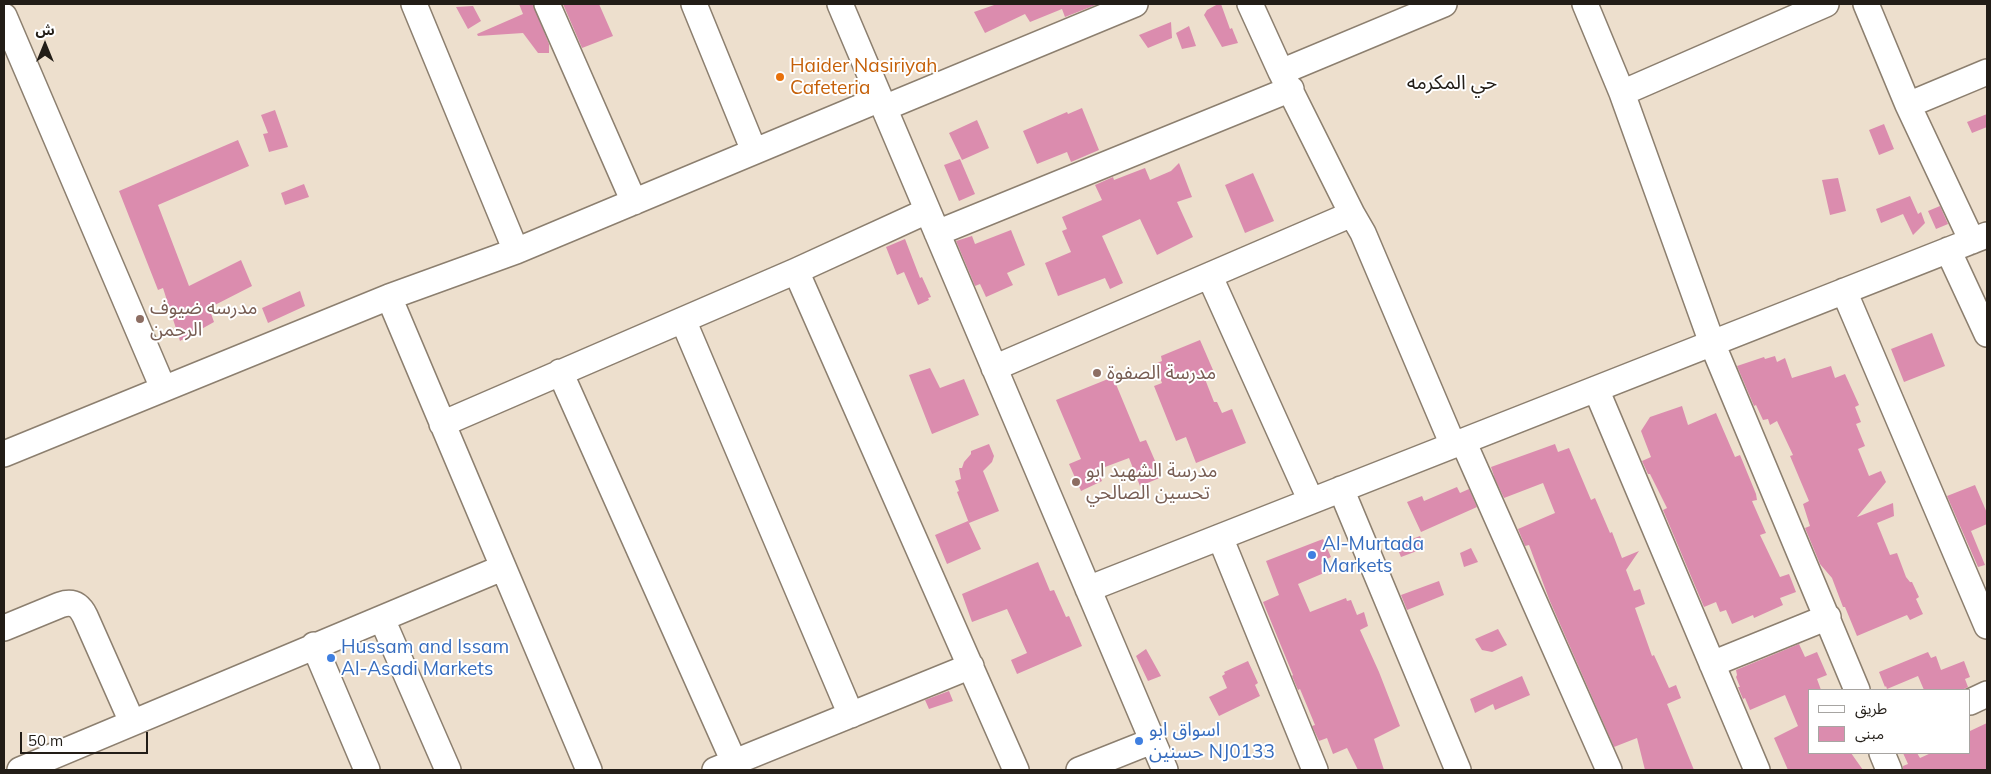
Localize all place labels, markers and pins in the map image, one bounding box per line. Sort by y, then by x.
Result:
place label: Haider Nasiriyah Cafeteria [790,55,937,99]
marker: Haider Nasiriyah Cafeteria [774,71,786,83]
place label: مدرسه ضيوف الرحمن [150,297,257,341]
marker: مدرسه ضيوف الرحمن [134,313,146,325]
place label: مدرسة الصفوة [1107,362,1216,384]
marker: مدرسة الصفوة [1091,367,1103,379]
place label: مدرسة الشهيد ابو تحسين الصالحي [1086,460,1218,504]
marker: مدرسة الشهيد ابو تحسين الصالحي [1070,476,1082,488]
place label: Al-Murtada Markets [1322,533,1424,577]
marker: Al-Murtada Markets [1306,549,1318,561]
place label: Hussam and Issam Al-Asadi Markets [341,636,509,680]
marker: Hussam and Issam Al-Asadi Markets [325,652,337,664]
place label: اسواق ابو حسنين NJ0133 [1149,719,1275,763]
marker: اسواق ابو حسنين NJ0133 [1133,735,1145,747]

